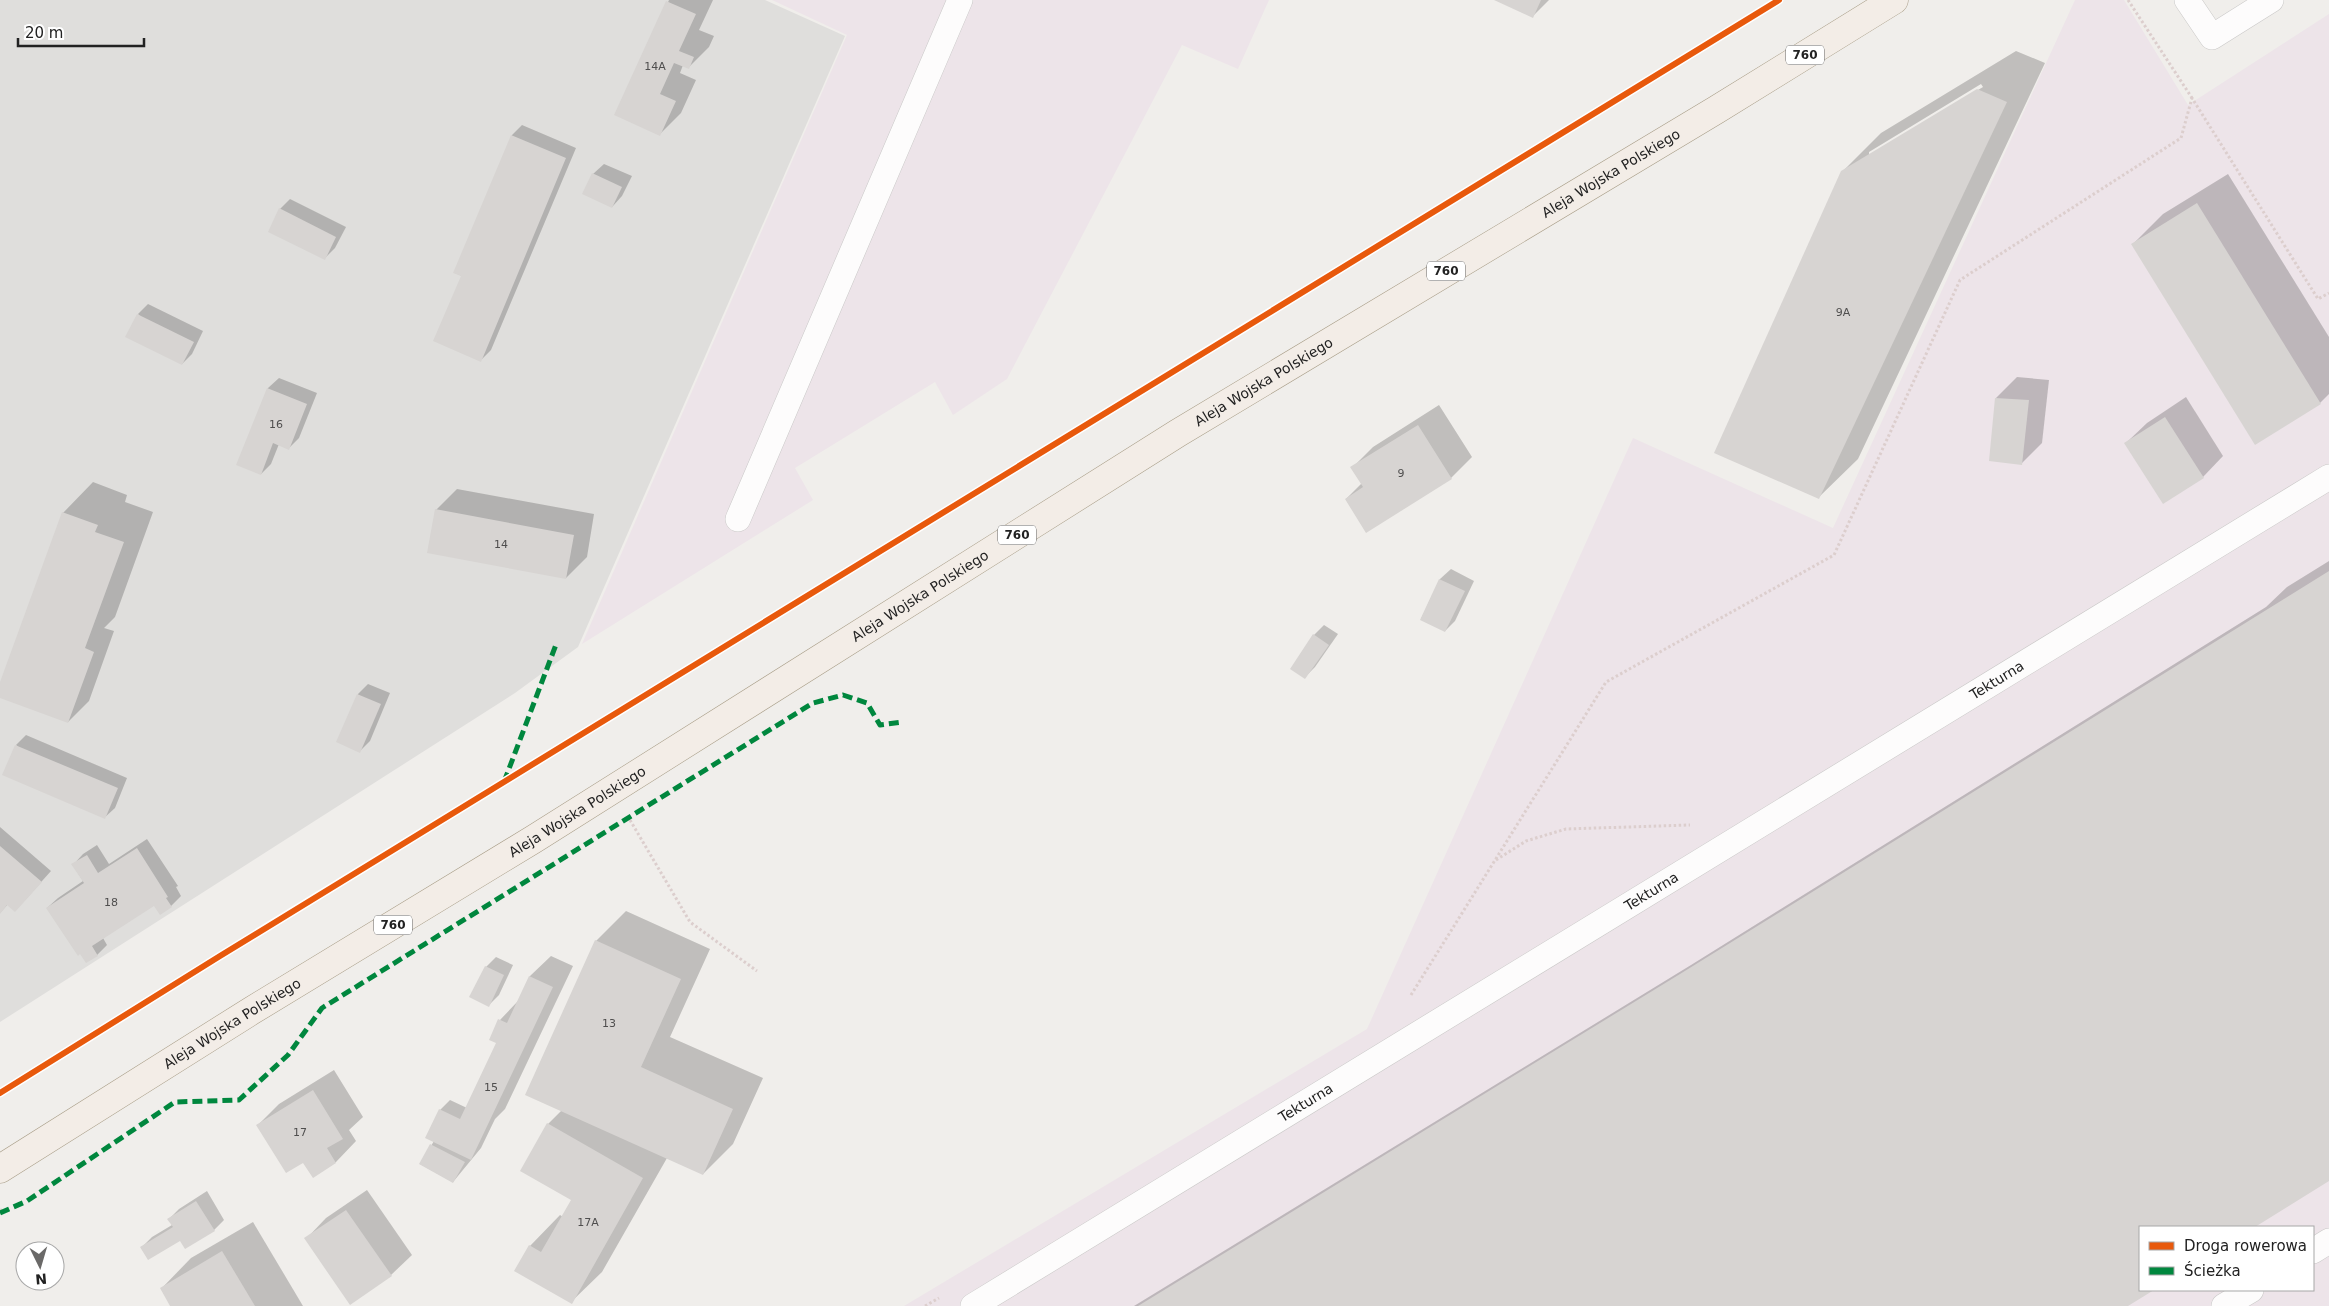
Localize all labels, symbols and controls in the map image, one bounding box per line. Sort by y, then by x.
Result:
scale bar [18,15,144,47]
text: 20 m [25,24,63,42]
road number: 760 [1786,46,1824,64]
house number: 14A [644,60,666,73]
street label: Aleja Wojska Polskiego [1539,125,1683,221]
road number: 760 [1427,262,1465,280]
house number: 9A [1836,306,1851,319]
street label: Aleja Wojska Polskiego [1192,334,1336,429]
house number: 16 [269,418,283,431]
house number: 9 [1398,467,1405,480]
road number: 760 [998,526,1036,544]
house number: 14 [494,538,508,551]
street label: Aleja Wojska Polskiego [849,547,991,645]
street label: Tekturna [1966,658,2027,703]
street label: Aleja Wojska Polskiego [506,763,649,860]
street label: Tekturna [1621,869,1681,914]
house number: 18 [104,896,118,909]
road number: 760 [374,916,412,934]
street label: Aleja Wojska Polskiego [161,975,304,1072]
house number: 13 [602,1017,616,1030]
street label: Tekturna [1275,1080,1336,1126]
house number: 15 [484,1081,498,1094]
house number: 17 [293,1126,307,1139]
house number: 17A [577,1216,599,1229]
legend [2139,1226,2314,1291]
text: Droga rowerowa [2184,1237,2307,1255]
north arrow [15,1241,65,1291]
text: Ścieżka [2184,1261,2241,1280]
text: N [35,1270,48,1287]

